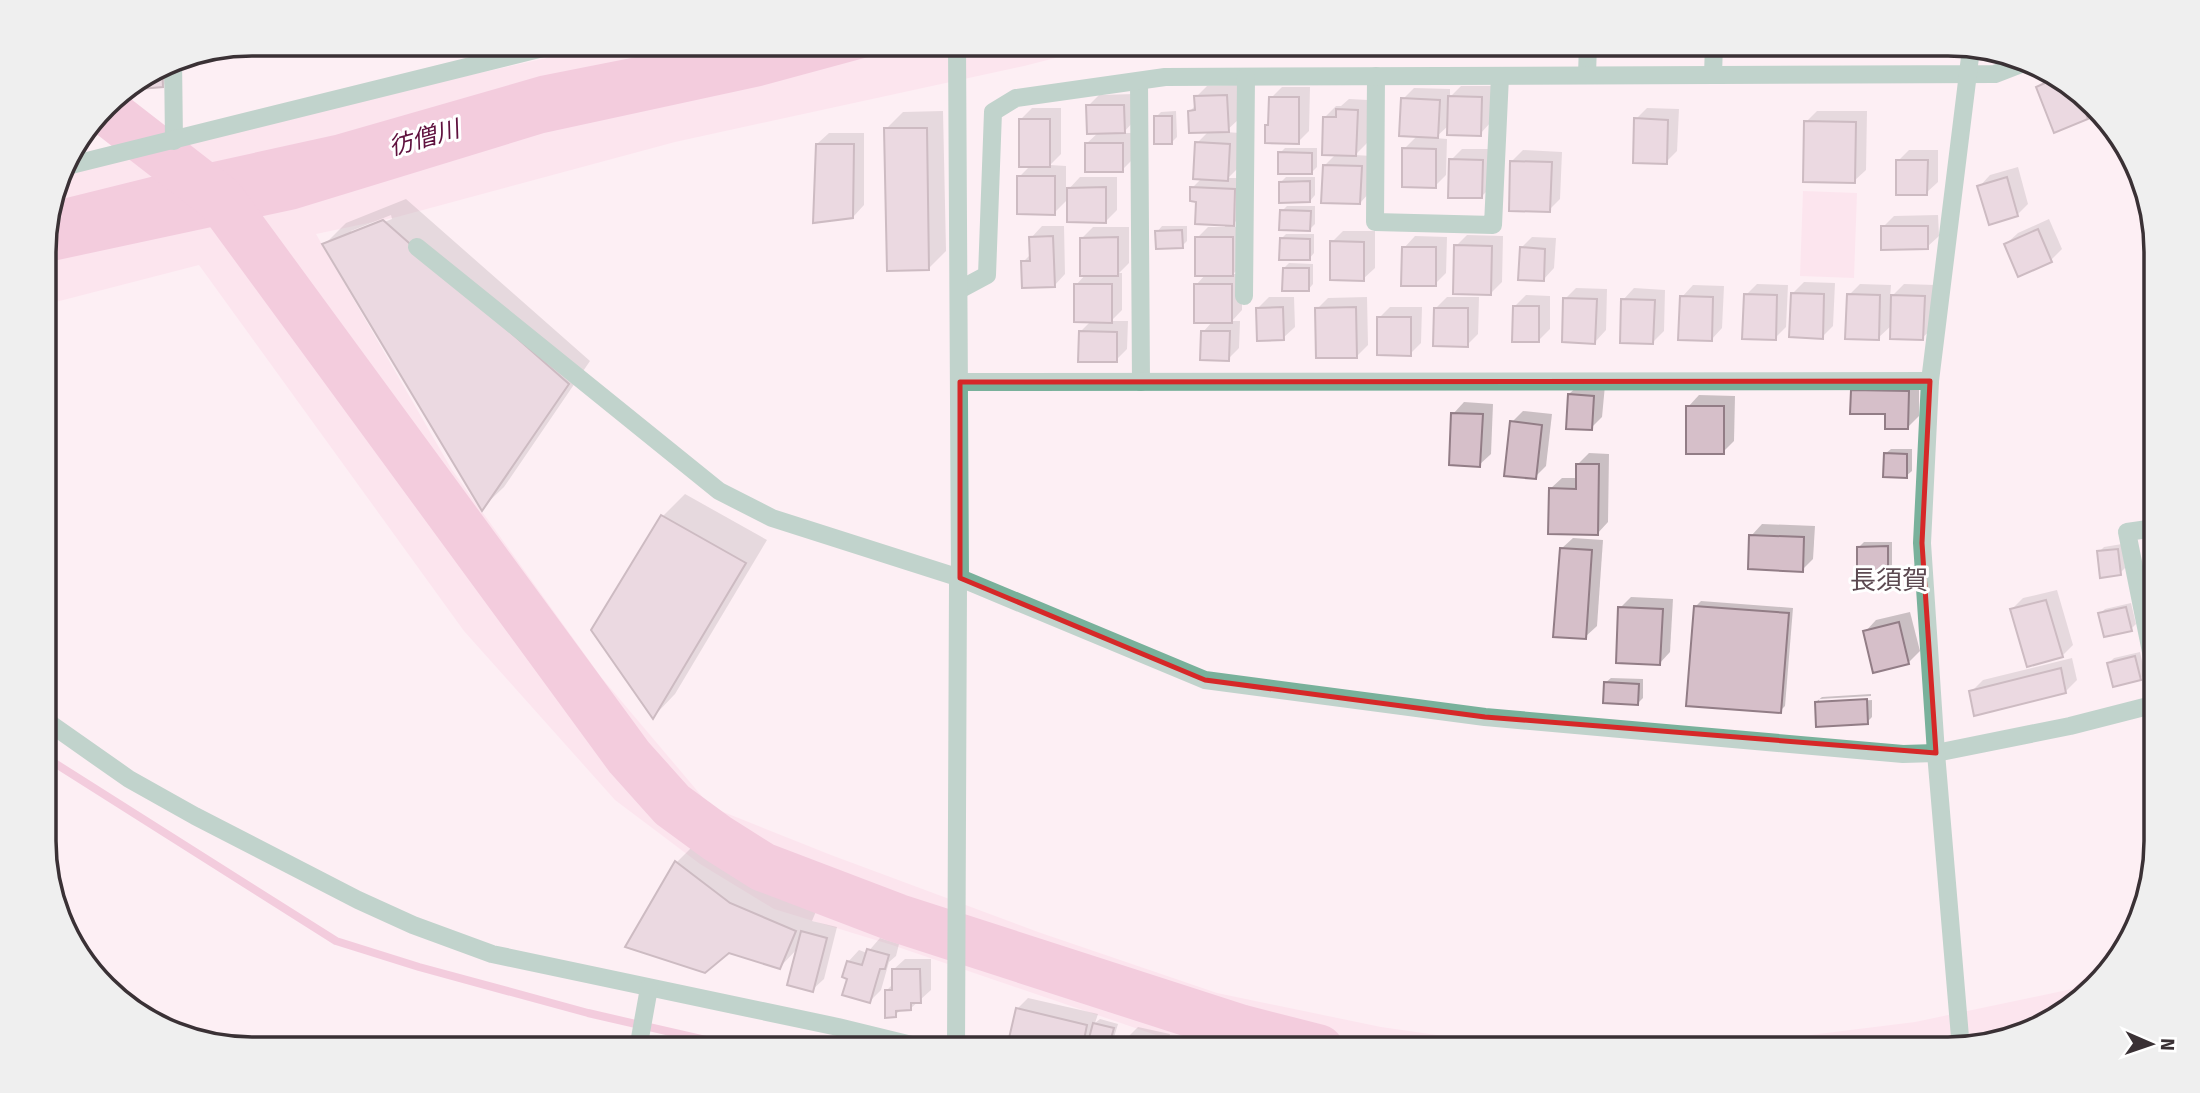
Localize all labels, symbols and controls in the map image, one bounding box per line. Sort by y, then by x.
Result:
water label: 彷僧川 [386,114,465,161]
district label: 長須賀 [1850,565,1928,596]
north arrow [2116,1009,2186,1079]
text: N [2156,1038,2179,1051]

